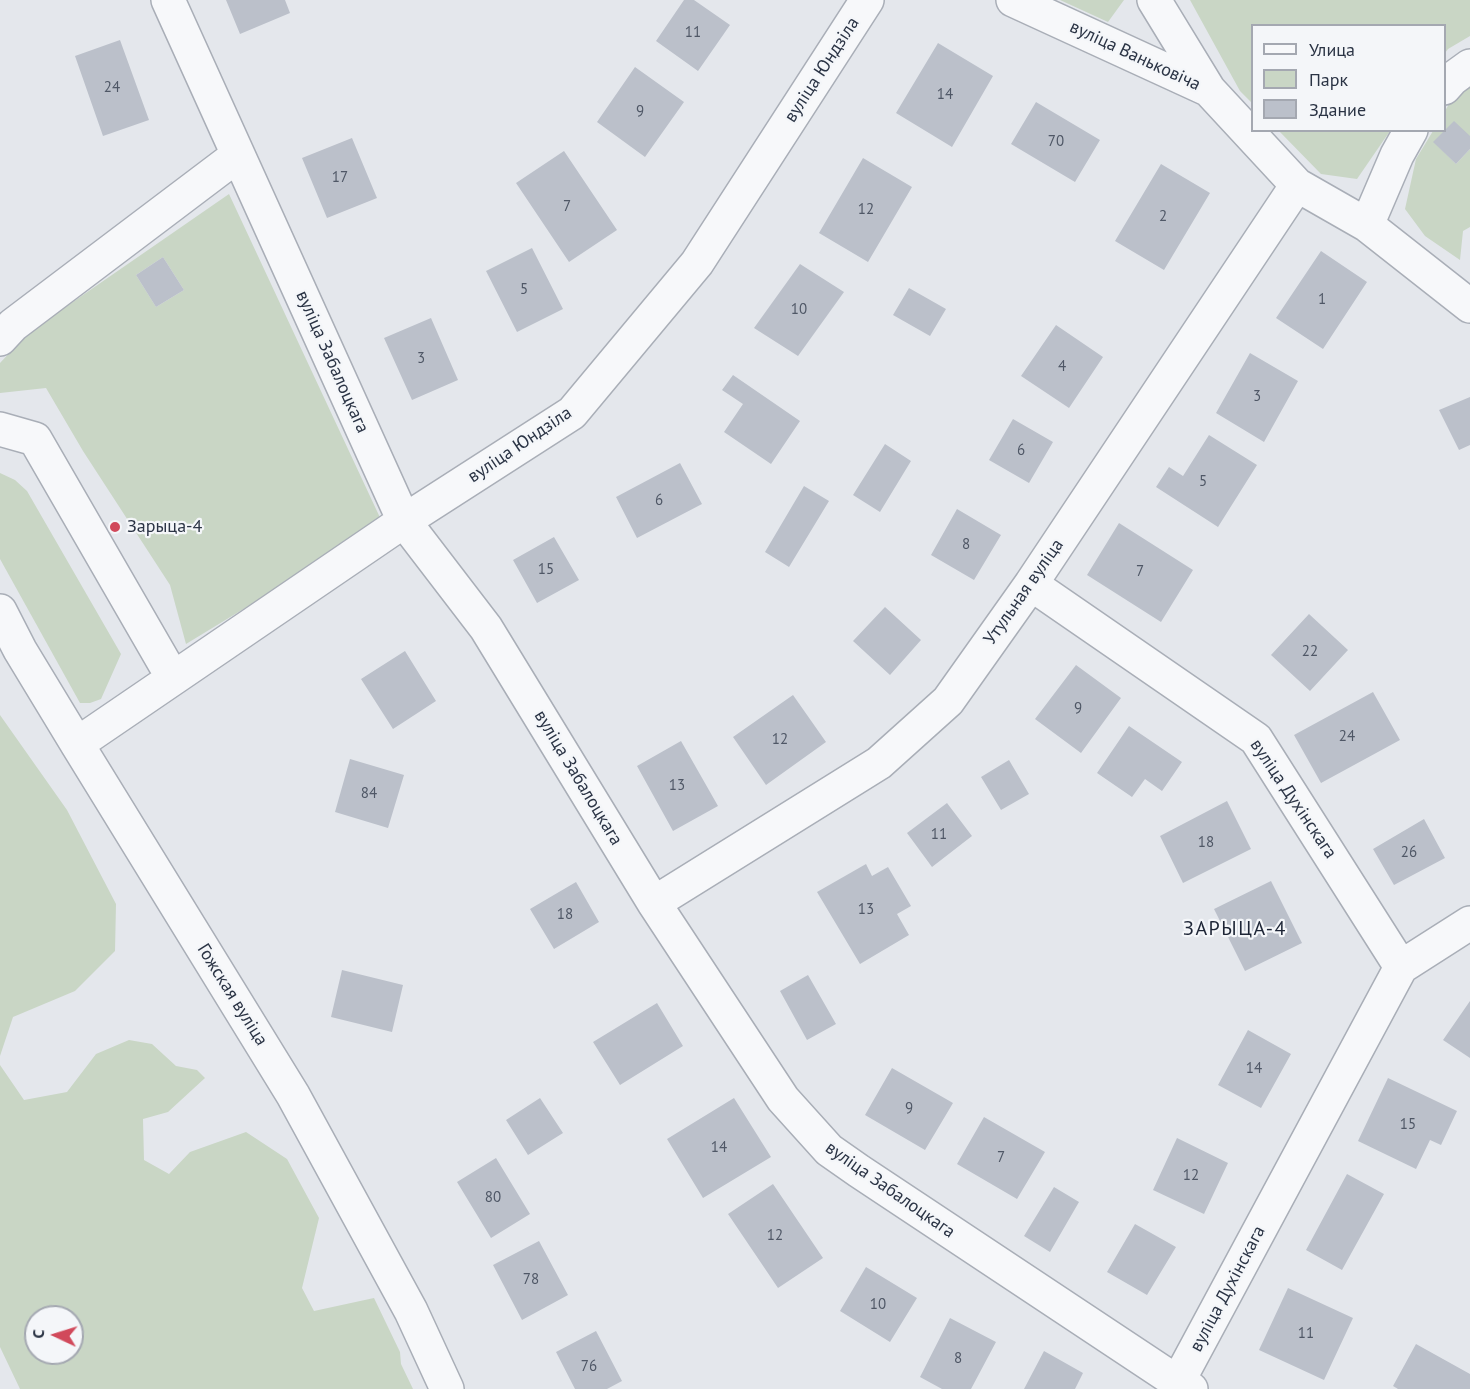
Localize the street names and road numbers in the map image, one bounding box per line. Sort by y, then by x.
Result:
street label: вуліца Юндзіла [780,13,864,127]
street label: вуліца Ваньковіча [1066,16,1204,96]
street label: вуліца Забалоцкага [291,287,373,437]
street label: вуліца Юндзіла [464,402,576,488]
street label: Утульная вуліца [980,535,1068,649]
street label: вуліца Забалоцкага [529,707,627,849]
street label: вуліца Духінскага [1245,735,1341,863]
street label: Гожская вуліца [192,940,272,1050]
street label: вуліца Забалоцкага [821,1137,959,1243]
street label: вуліца Духінскага [1186,1222,1270,1356]

